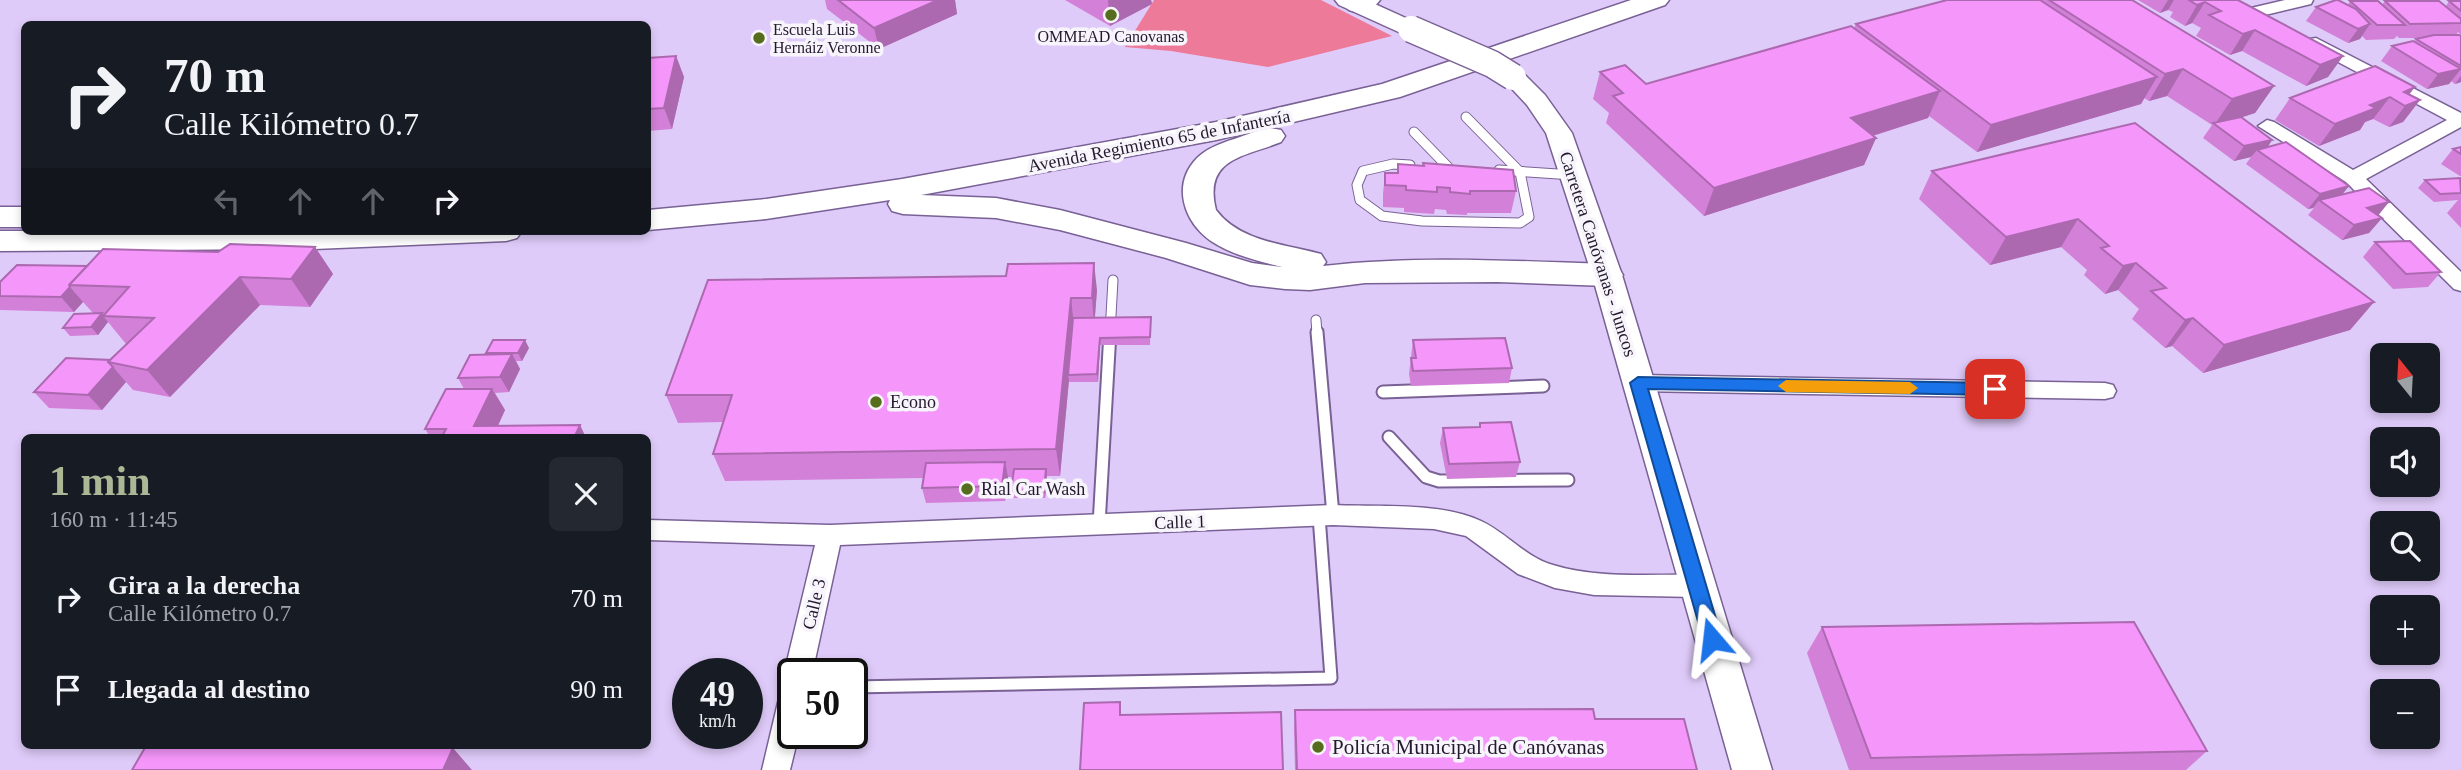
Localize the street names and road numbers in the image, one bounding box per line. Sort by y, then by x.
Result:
street label: Avenida Regimiento 65 de Infantería [1026,106,1292,176]
street label: Carretera Canóvanas - Juncos [1555,149,1641,359]
street label: Calle 1 [1154,511,1206,533]
street label: Calle 3 [798,577,830,631]

